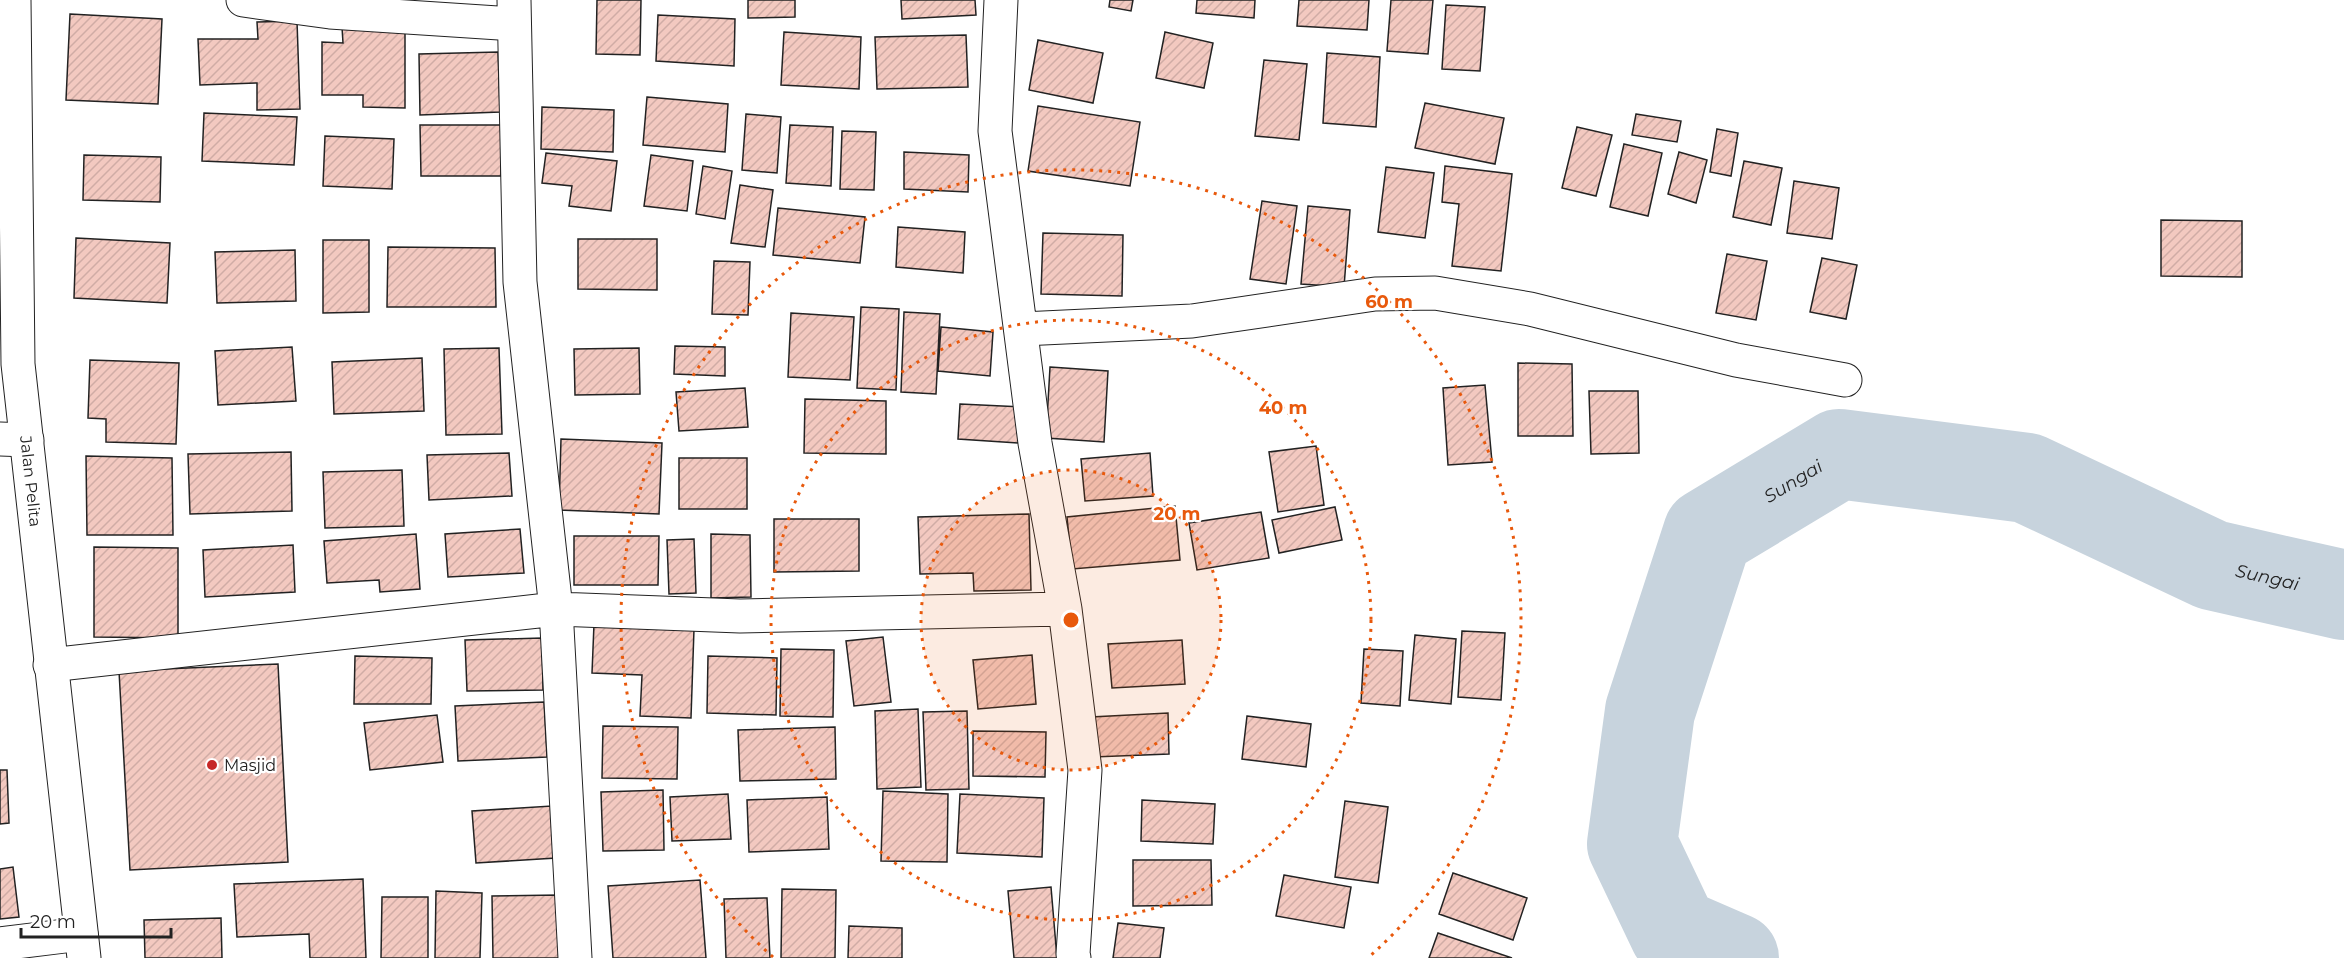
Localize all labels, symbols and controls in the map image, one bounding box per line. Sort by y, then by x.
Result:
text: 60 m [1365,291,1413,313]
text: 40 m [1259,397,1307,419]
street label: Jalan Pelita [16,434,46,528]
water label: Sungai [1760,455,1827,508]
text: 20 m [1154,503,1200,525]
water label: Sungai [2233,560,2301,596]
centre of rings [1061,610,1081,630]
place label: Masjid [224,756,276,775]
marker: Masjid [205,758,219,772]
scale bar [21,901,171,939]
text: 20 m [30,911,76,933]

